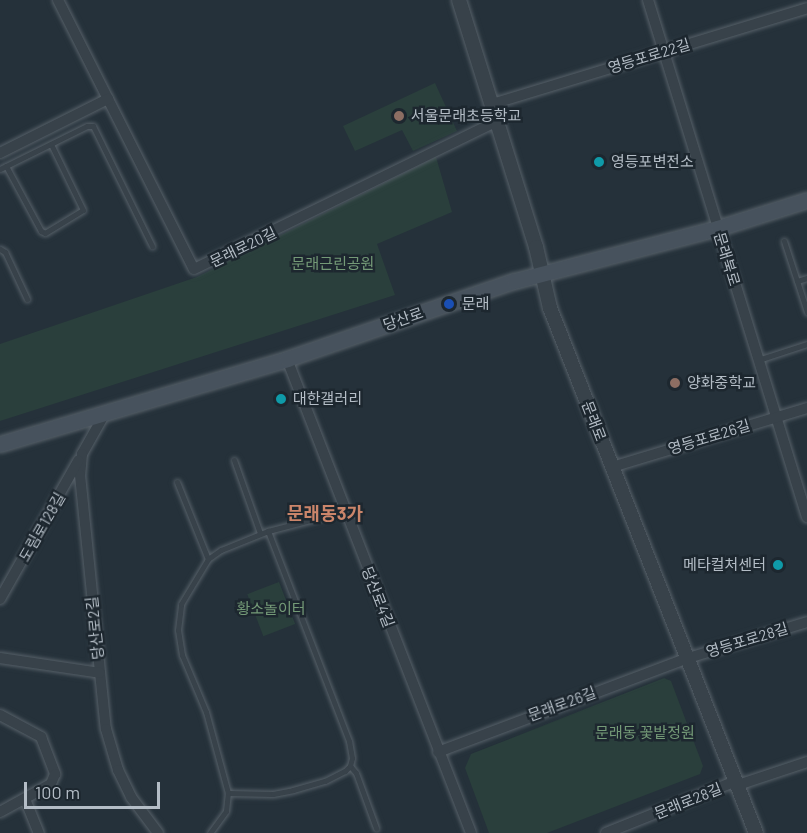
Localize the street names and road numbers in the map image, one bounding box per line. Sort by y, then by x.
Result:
street label: 영등포로22길 [606,35,692,77]
street label: 문래로20길 [207,223,279,271]
street label: 문래북로 [710,230,744,288]
street label: 당산로 [380,304,426,334]
street label: 문래로 [578,398,610,444]
street label: 영등포로26길 [666,416,752,458]
street label: 도림로128길 [15,489,69,565]
street label: 당산로4길 [358,564,398,630]
street label: 당산로2길 [83,596,107,660]
street label: 영등포로28길 [704,619,790,661]
street label: 문래로26길 [526,683,598,725]
street label: 문래로28길 [652,779,724,823]

